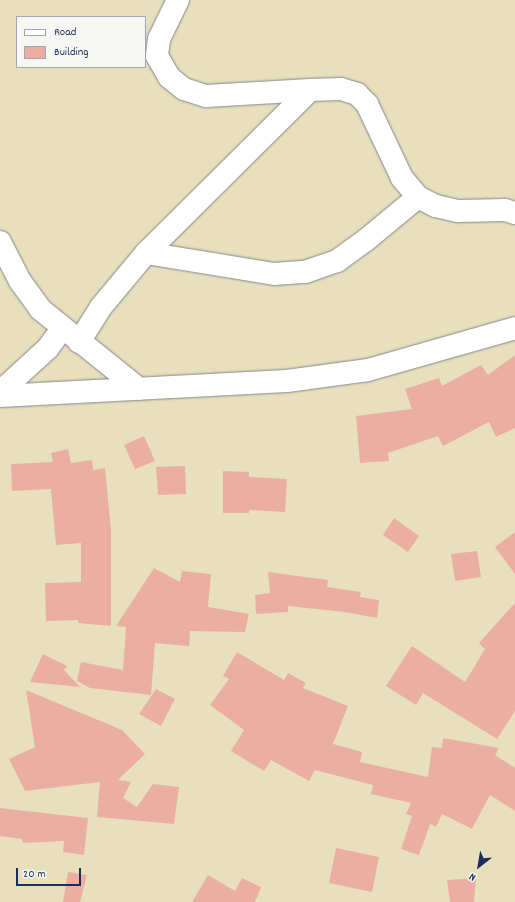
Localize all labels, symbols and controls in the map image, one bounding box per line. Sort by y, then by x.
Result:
legend [16,16,146,68]
text: Road [54,24,76,41]
text: Building [54,44,89,61]
north arrow [459,846,499,886]
scale bar [18,860,83,886]
text: 20 m [23,866,46,883]
text: N [466,868,479,885]

